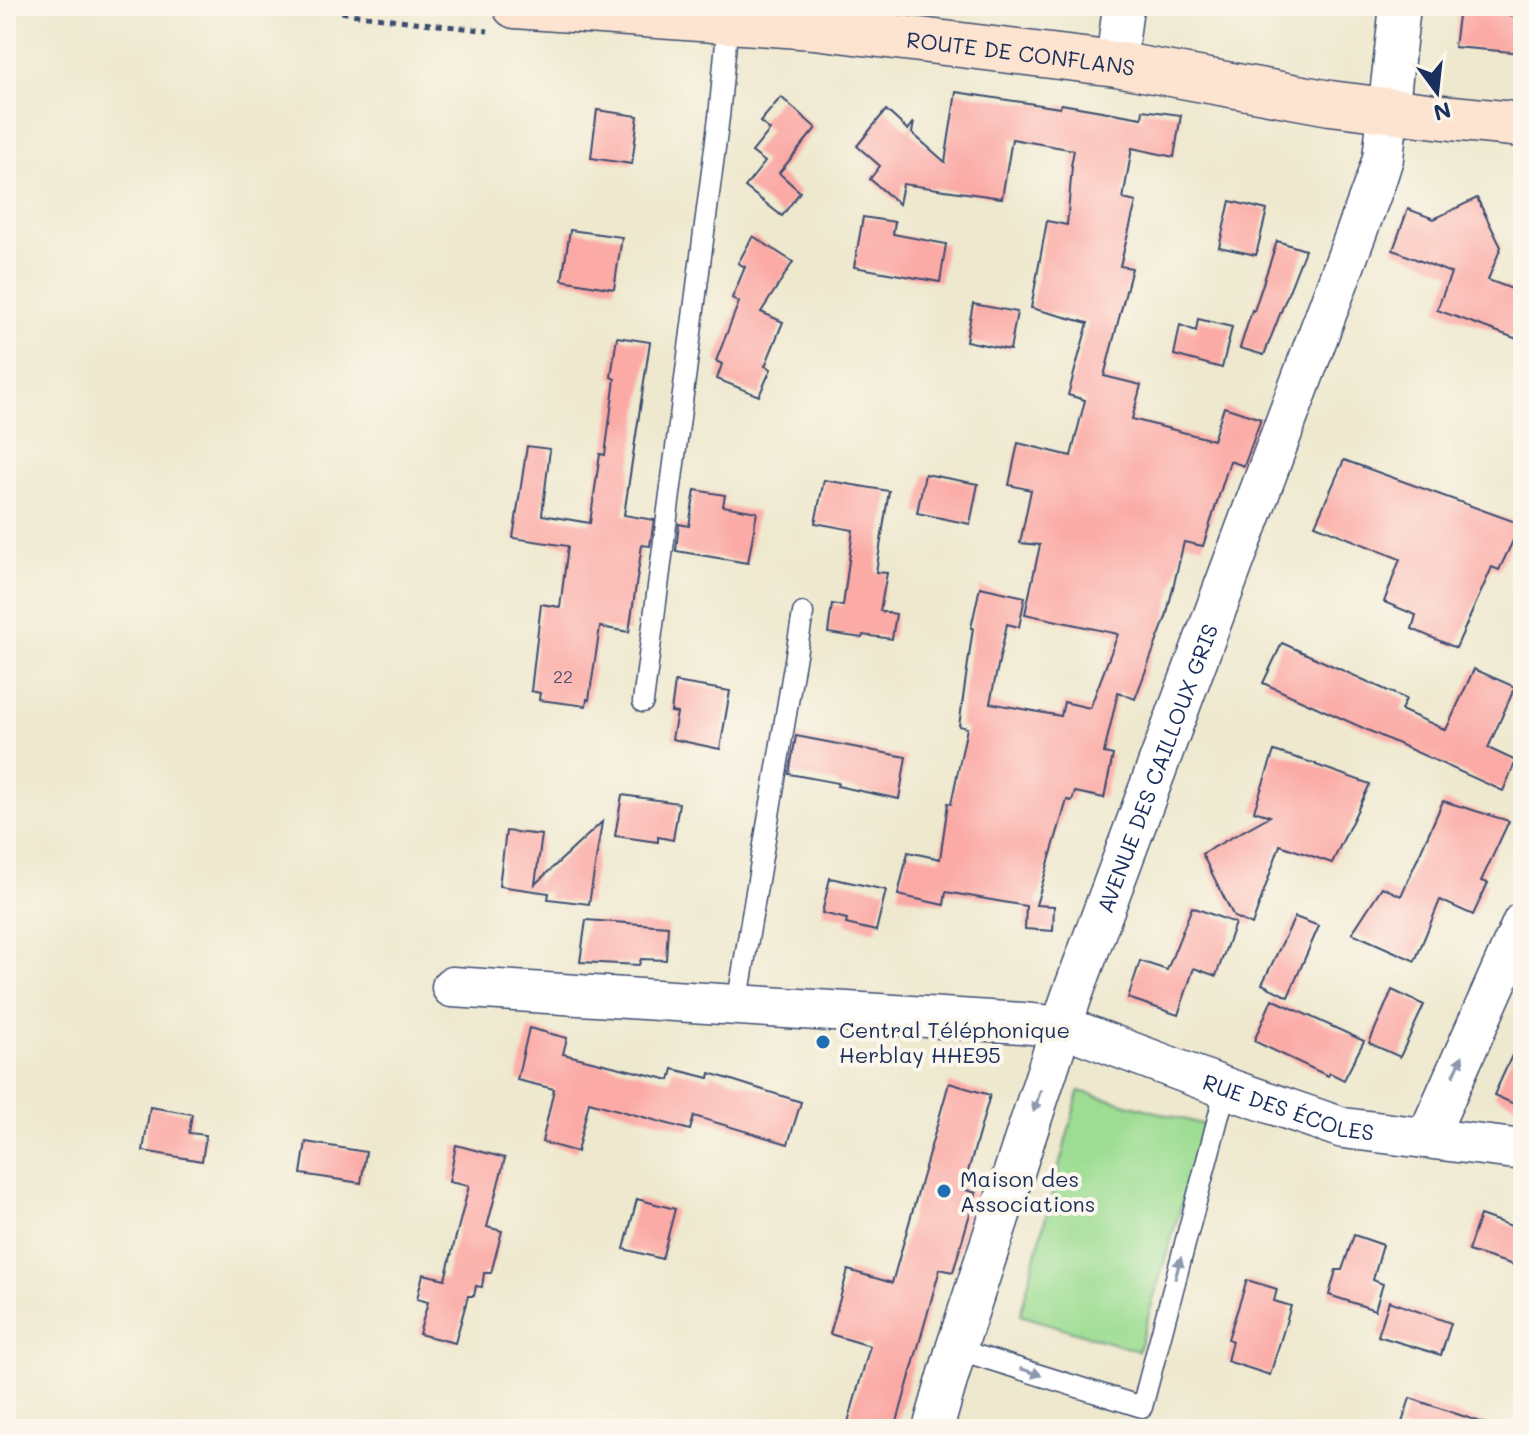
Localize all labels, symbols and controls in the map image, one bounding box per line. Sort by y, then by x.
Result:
street label: ROUTE DE CONFLANS [905,24,1137,82]
north arrow [1397,52,1477,132]
text: N [1430,96,1454,128]
street label: AVENUE DES CAILLOUX GRIS [1090,619,1224,917]
house number: 22 [553,664,573,688]
place label: Central Téléphonique Herblay HHE95 [839,1015,1070,1069]
marker: Central Téléphonique Herblay HHE95 [814,1033,832,1051]
one-way arrow [1451,1054,1465,1078]
street label: RUE DES ÉCOLES [1199,1066,1376,1146]
one-way arrow [1030,1089,1042,1113]
place label: Maison des Associations [960,1164,1095,1218]
marker: Maison des Associations [935,1182,953,1200]
one-way arrow [1173,1255,1185,1280]
one-way arrow [1019,1366,1043,1378]

